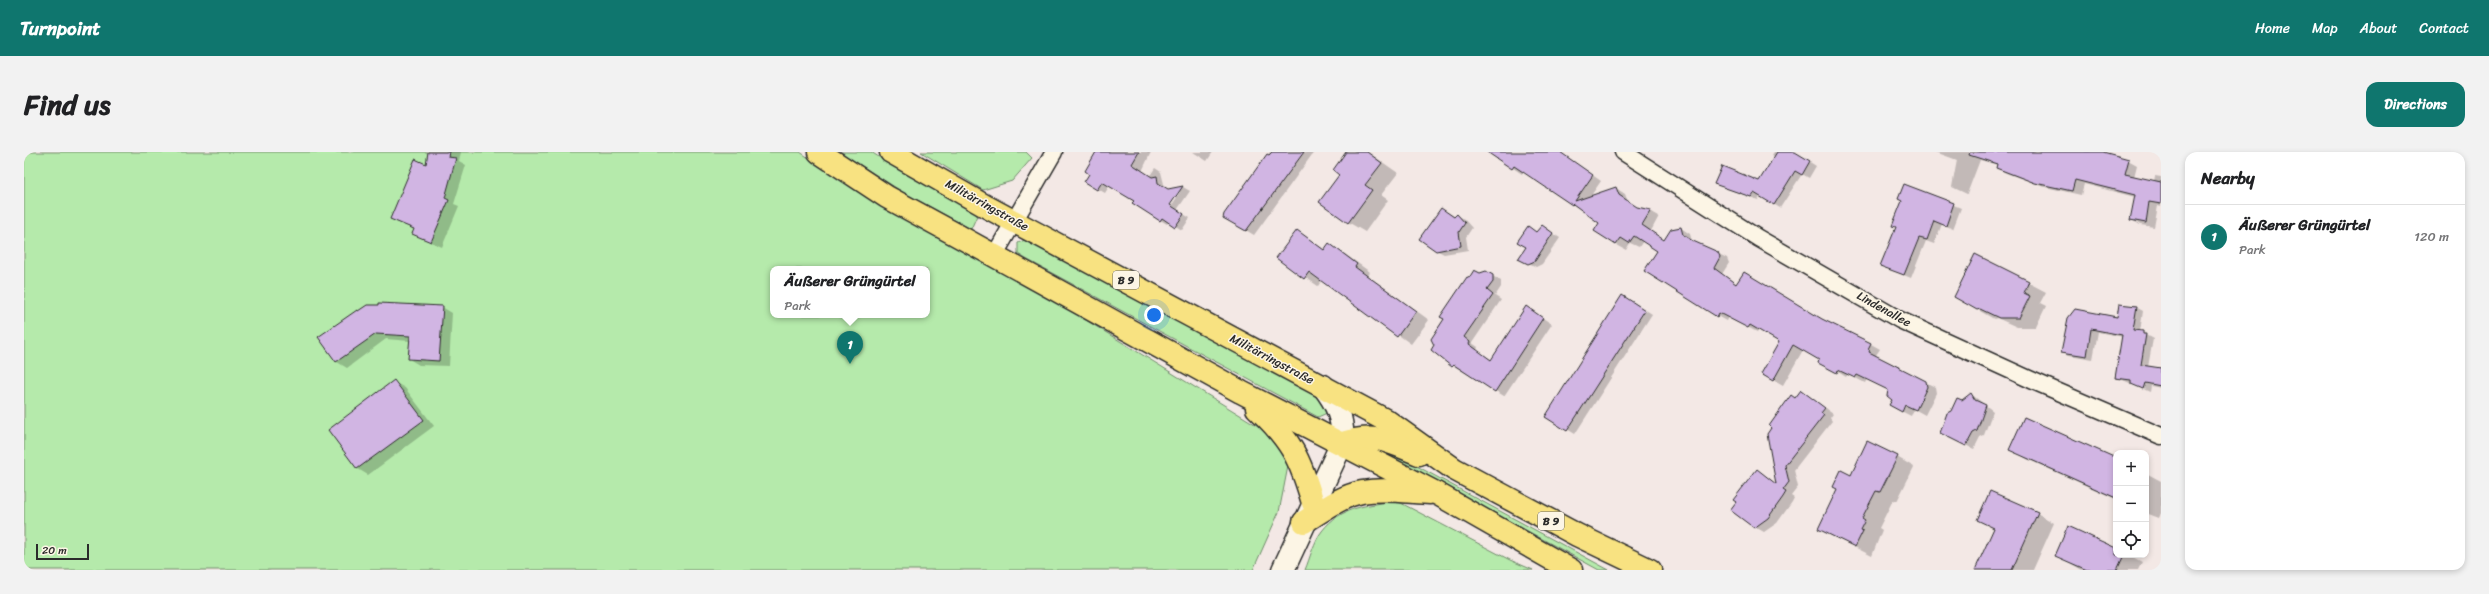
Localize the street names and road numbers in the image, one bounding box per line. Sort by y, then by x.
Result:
street label: Militärringstraße [941,173,1033,237]
road number: B 9 [1113,271,1139,289]
street label: Lindenallee [1853,285,1915,333]
street label: Militärringstraße [1226,327,1318,391]
road number: B 9 [1538,512,1564,530]

